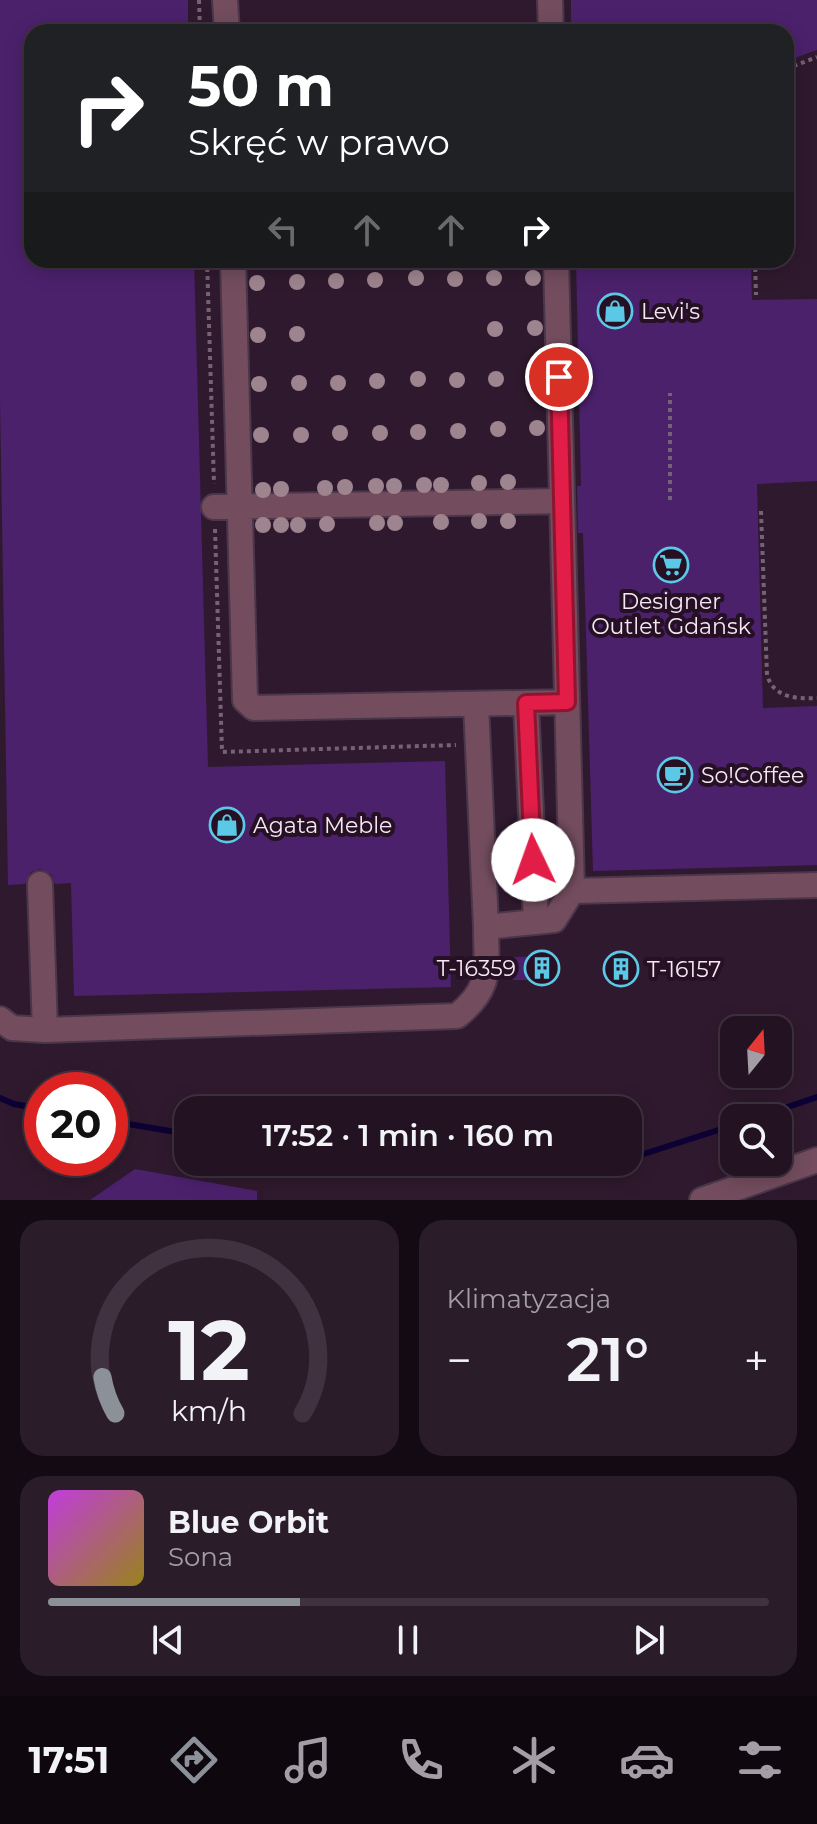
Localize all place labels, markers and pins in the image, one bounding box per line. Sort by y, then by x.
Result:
shop icon: Levi's [596,292,634,330]
place label: Levi's [641,298,700,325]
pin [525,343,593,411]
supermarket icon: Designer Outlet Gdańsk [652,546,690,584]
place label: Designer Outlet Gdańsk [591,588,752,640]
cafe icon: So!Coffee [656,756,694,794]
place label: So!Coffee [701,762,804,789]
shop icon: Agata Meble [208,806,246,844]
place label: Agata Meble [253,812,392,839]
building icon: T-16359 [523,949,561,987]
building icon: T-16157 [602,950,640,988]
place label: T-16359 [437,955,516,982]
place label: T-16157 [647,956,721,983]

